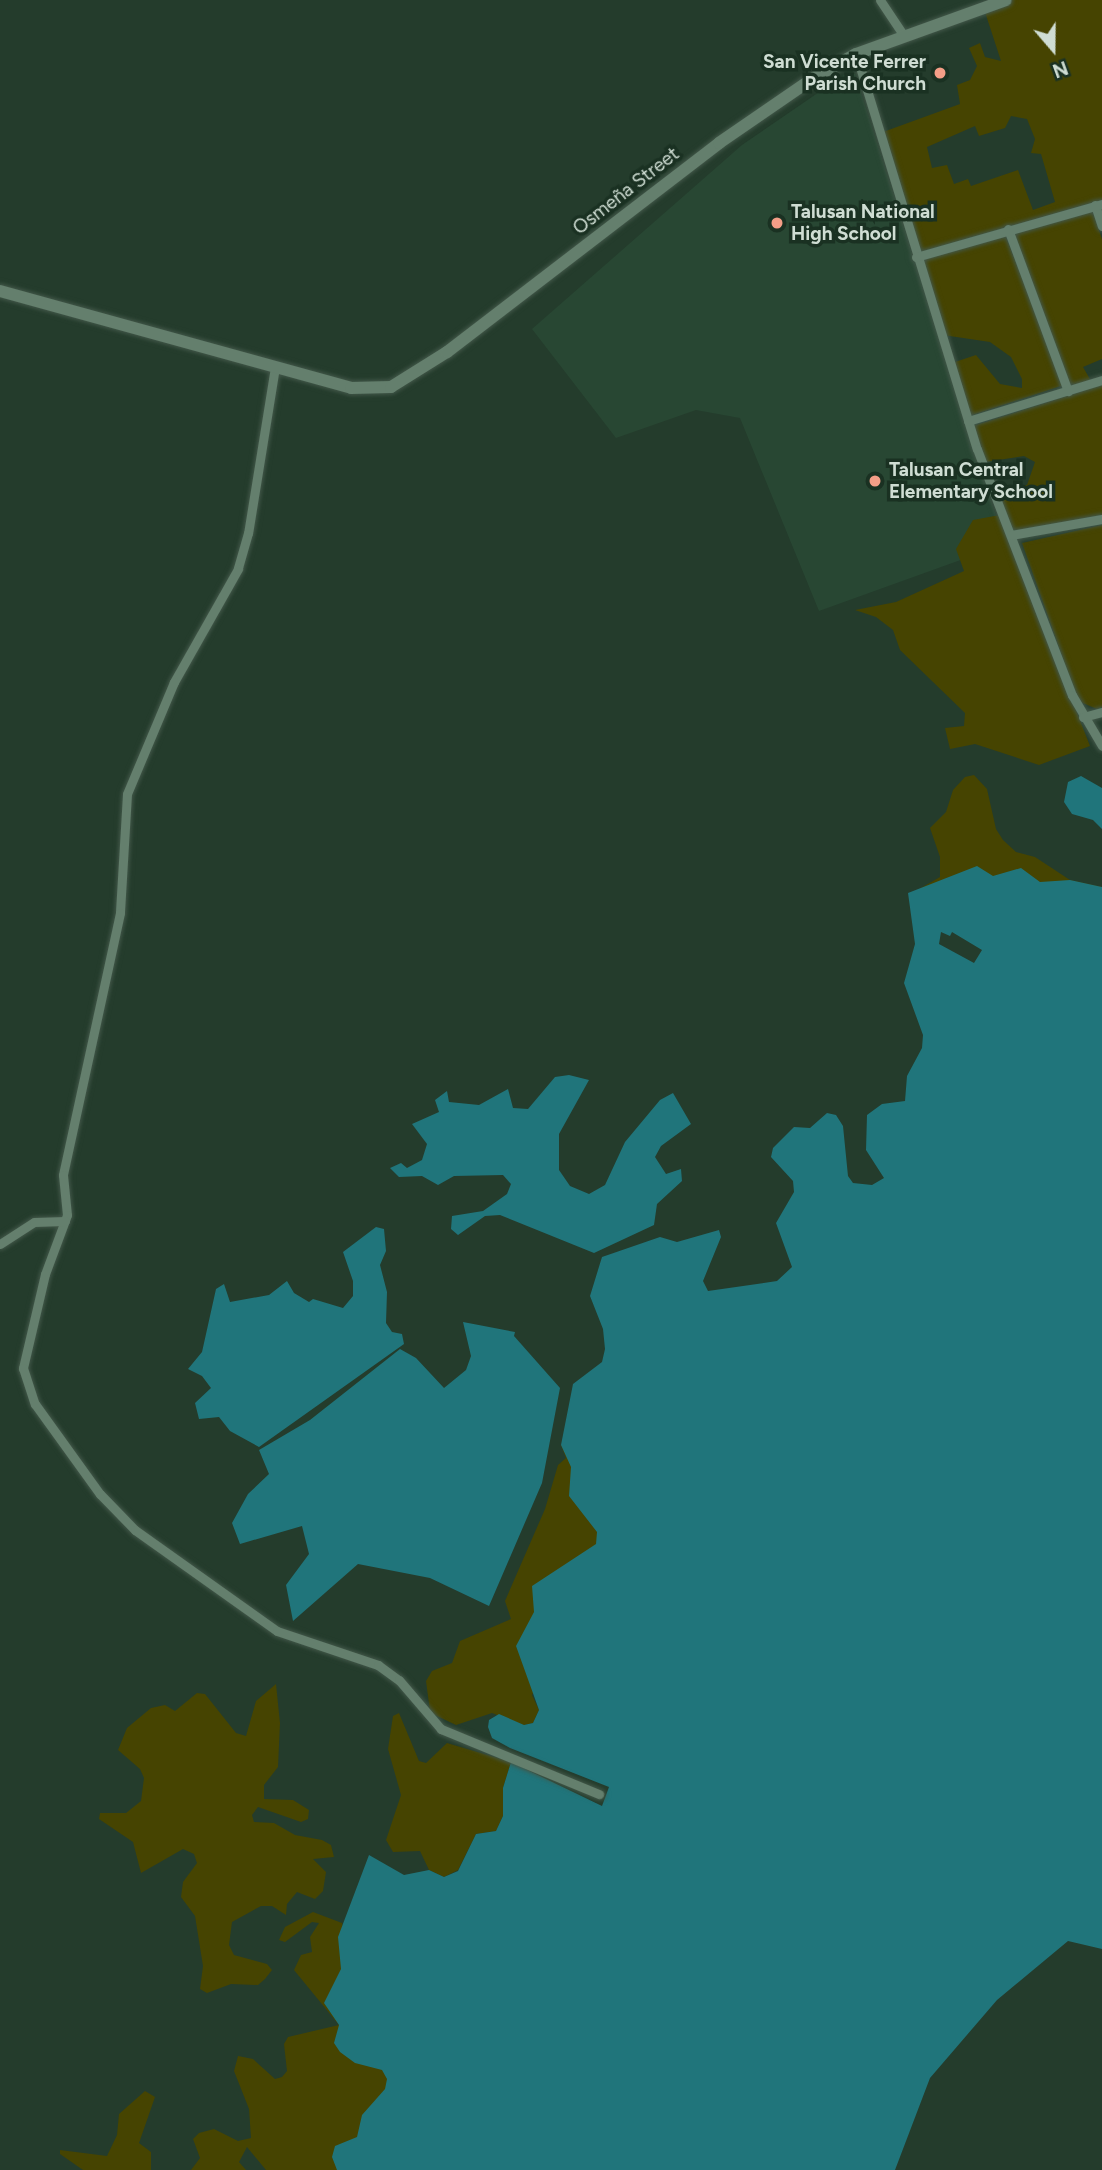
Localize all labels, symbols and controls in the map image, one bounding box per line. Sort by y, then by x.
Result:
north arrow [1018,14,1088,84]
place label: San Vicente Ferrer Parish Church [763,51,926,95]
text: N [1050,56,1071,83]
marker: San Vicente Ferrer Parish Church [932,65,948,81]
street label: Osmeña Street [568,143,684,239]
place label: Talusan National High School [791,201,935,245]
marker: Talusan National High School [769,215,785,231]
place label: Talusan Central Elementary School [889,459,1053,503]
marker: Talusan Central Elementary School [867,473,883,489]

